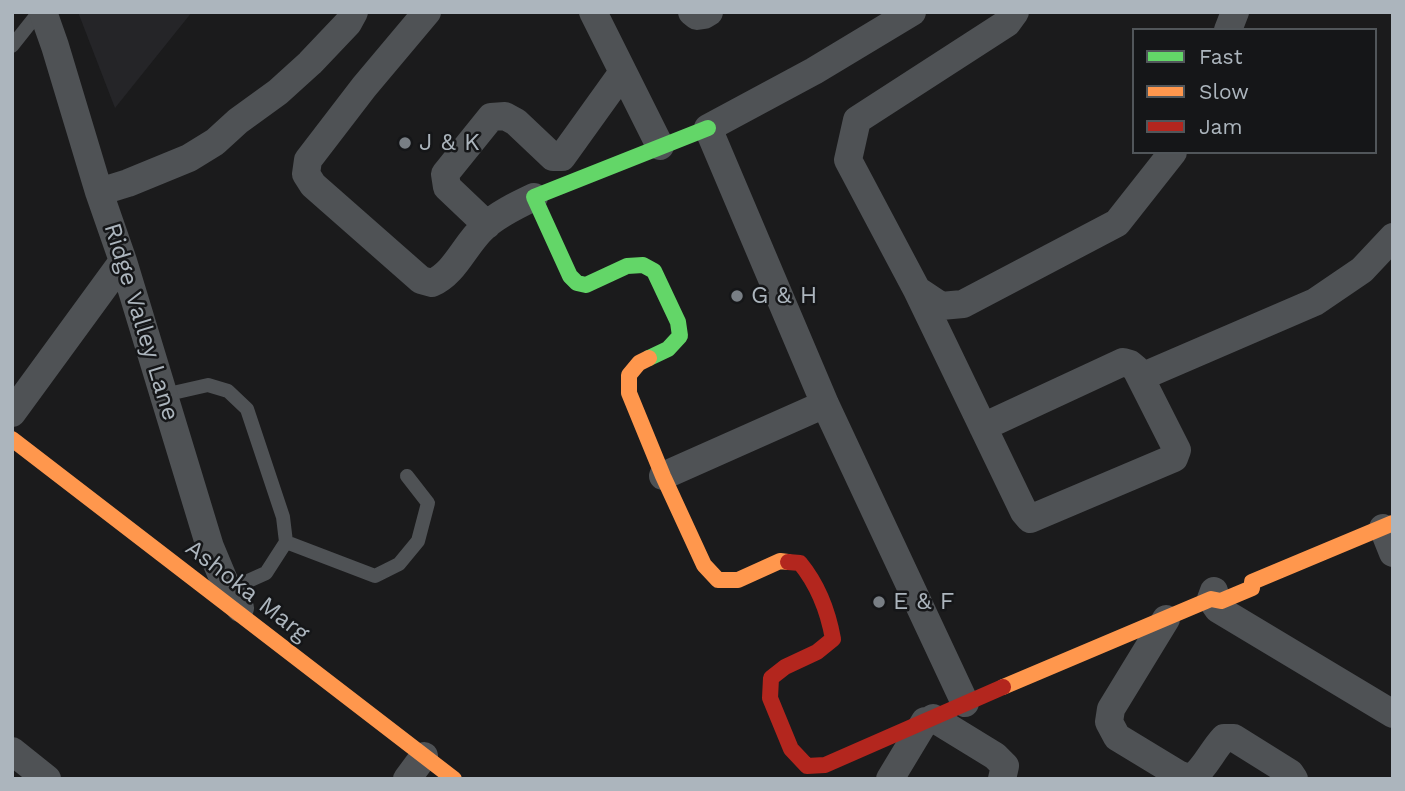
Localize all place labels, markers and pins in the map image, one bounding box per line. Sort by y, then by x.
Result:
place label: J & K [419,129,480,157]
marker: J & K [397,135,413,151]
place label: G & H [751,282,817,310]
marker: G & H [729,288,745,304]
place label: E & F [893,588,954,616]
marker: E & F [871,594,887,610]

